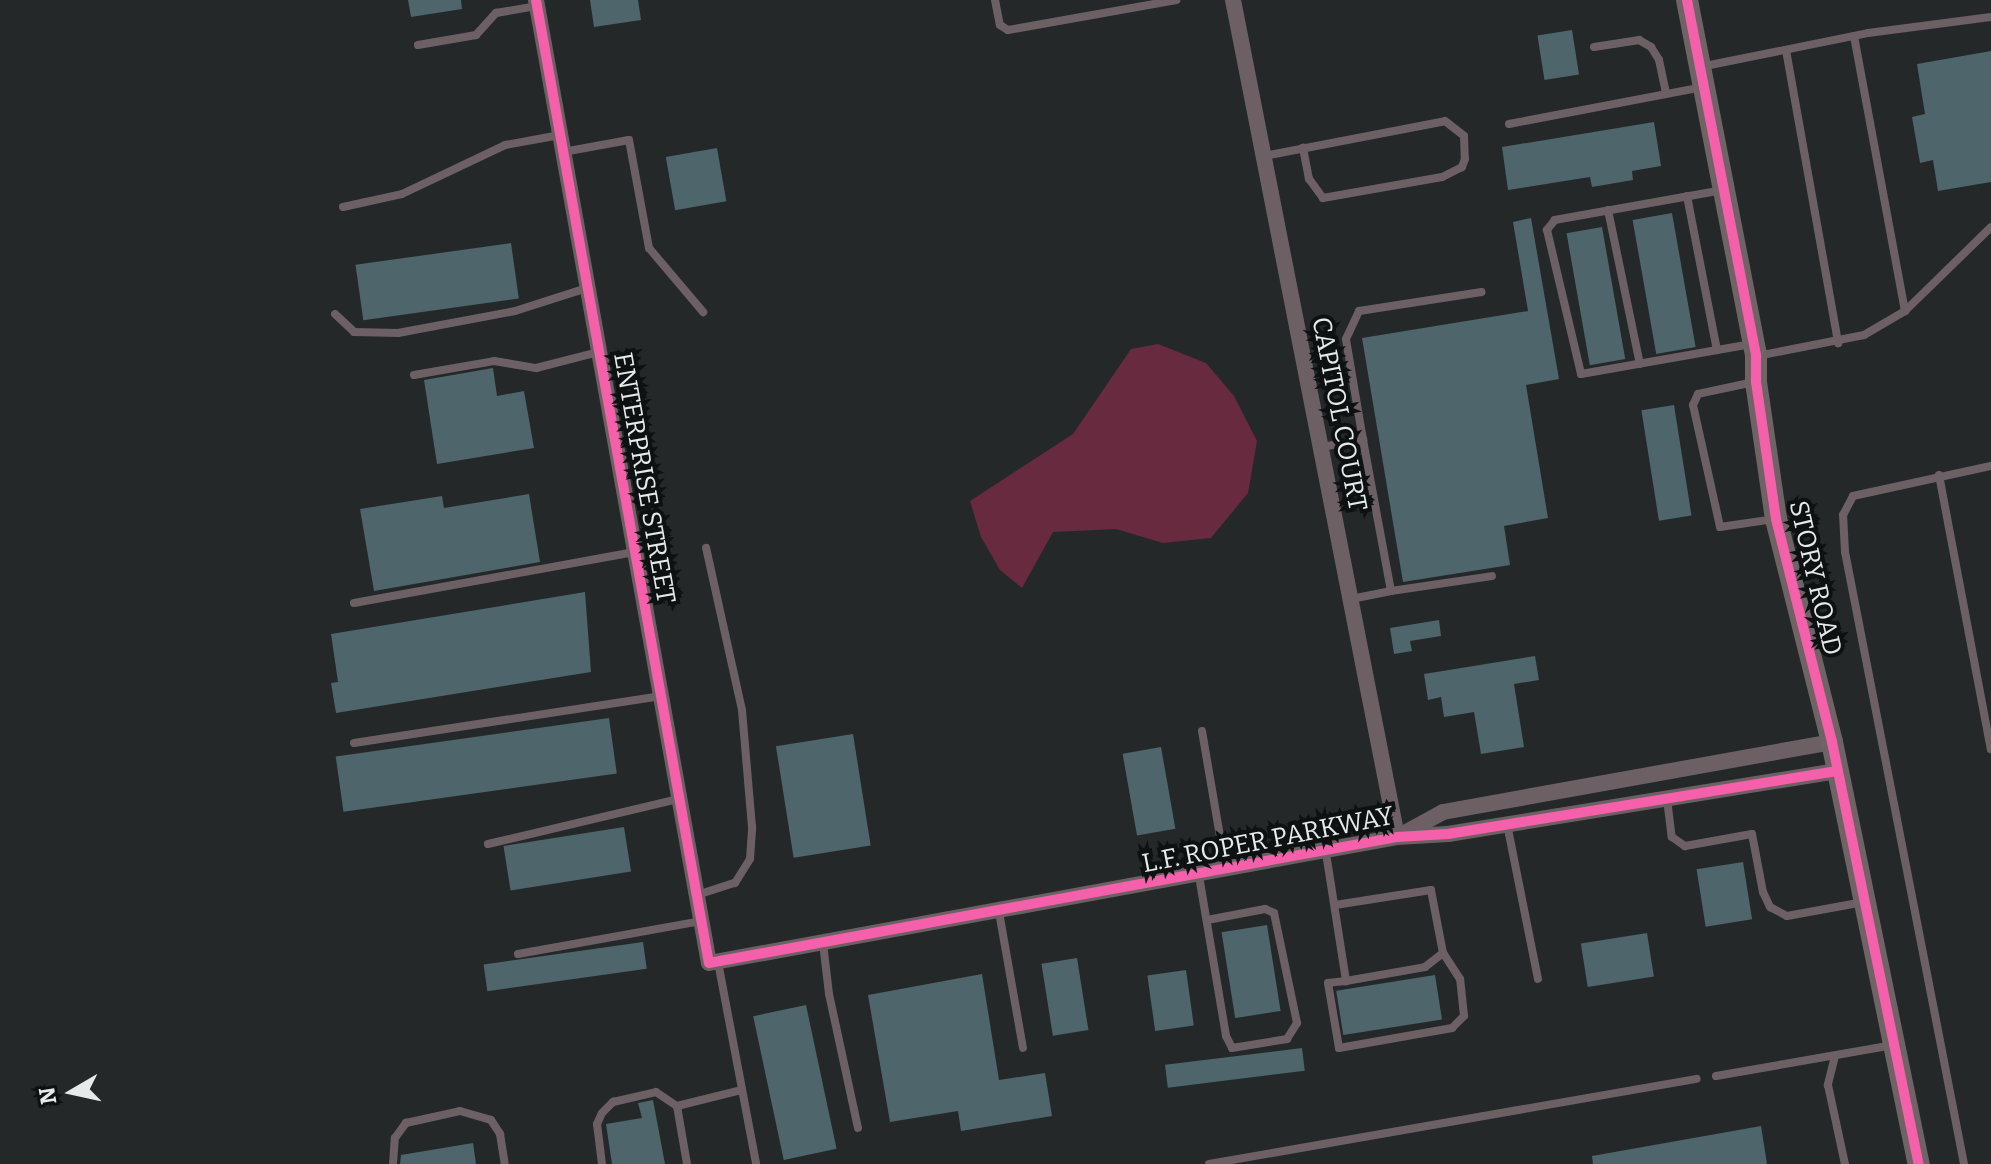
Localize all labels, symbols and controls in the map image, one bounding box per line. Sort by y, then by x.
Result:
street label: CAPITOL COURT [1305,314,1373,514]
street label: ENTERPRISE STREET [607,350,681,606]
street label: STORY ROAD [1782,498,1848,658]
street label: L.F. ROPER PARKWAY [1140,800,1396,880]
north arrow [32,1052,112,1132]
text: N [33,1085,62,1106]

